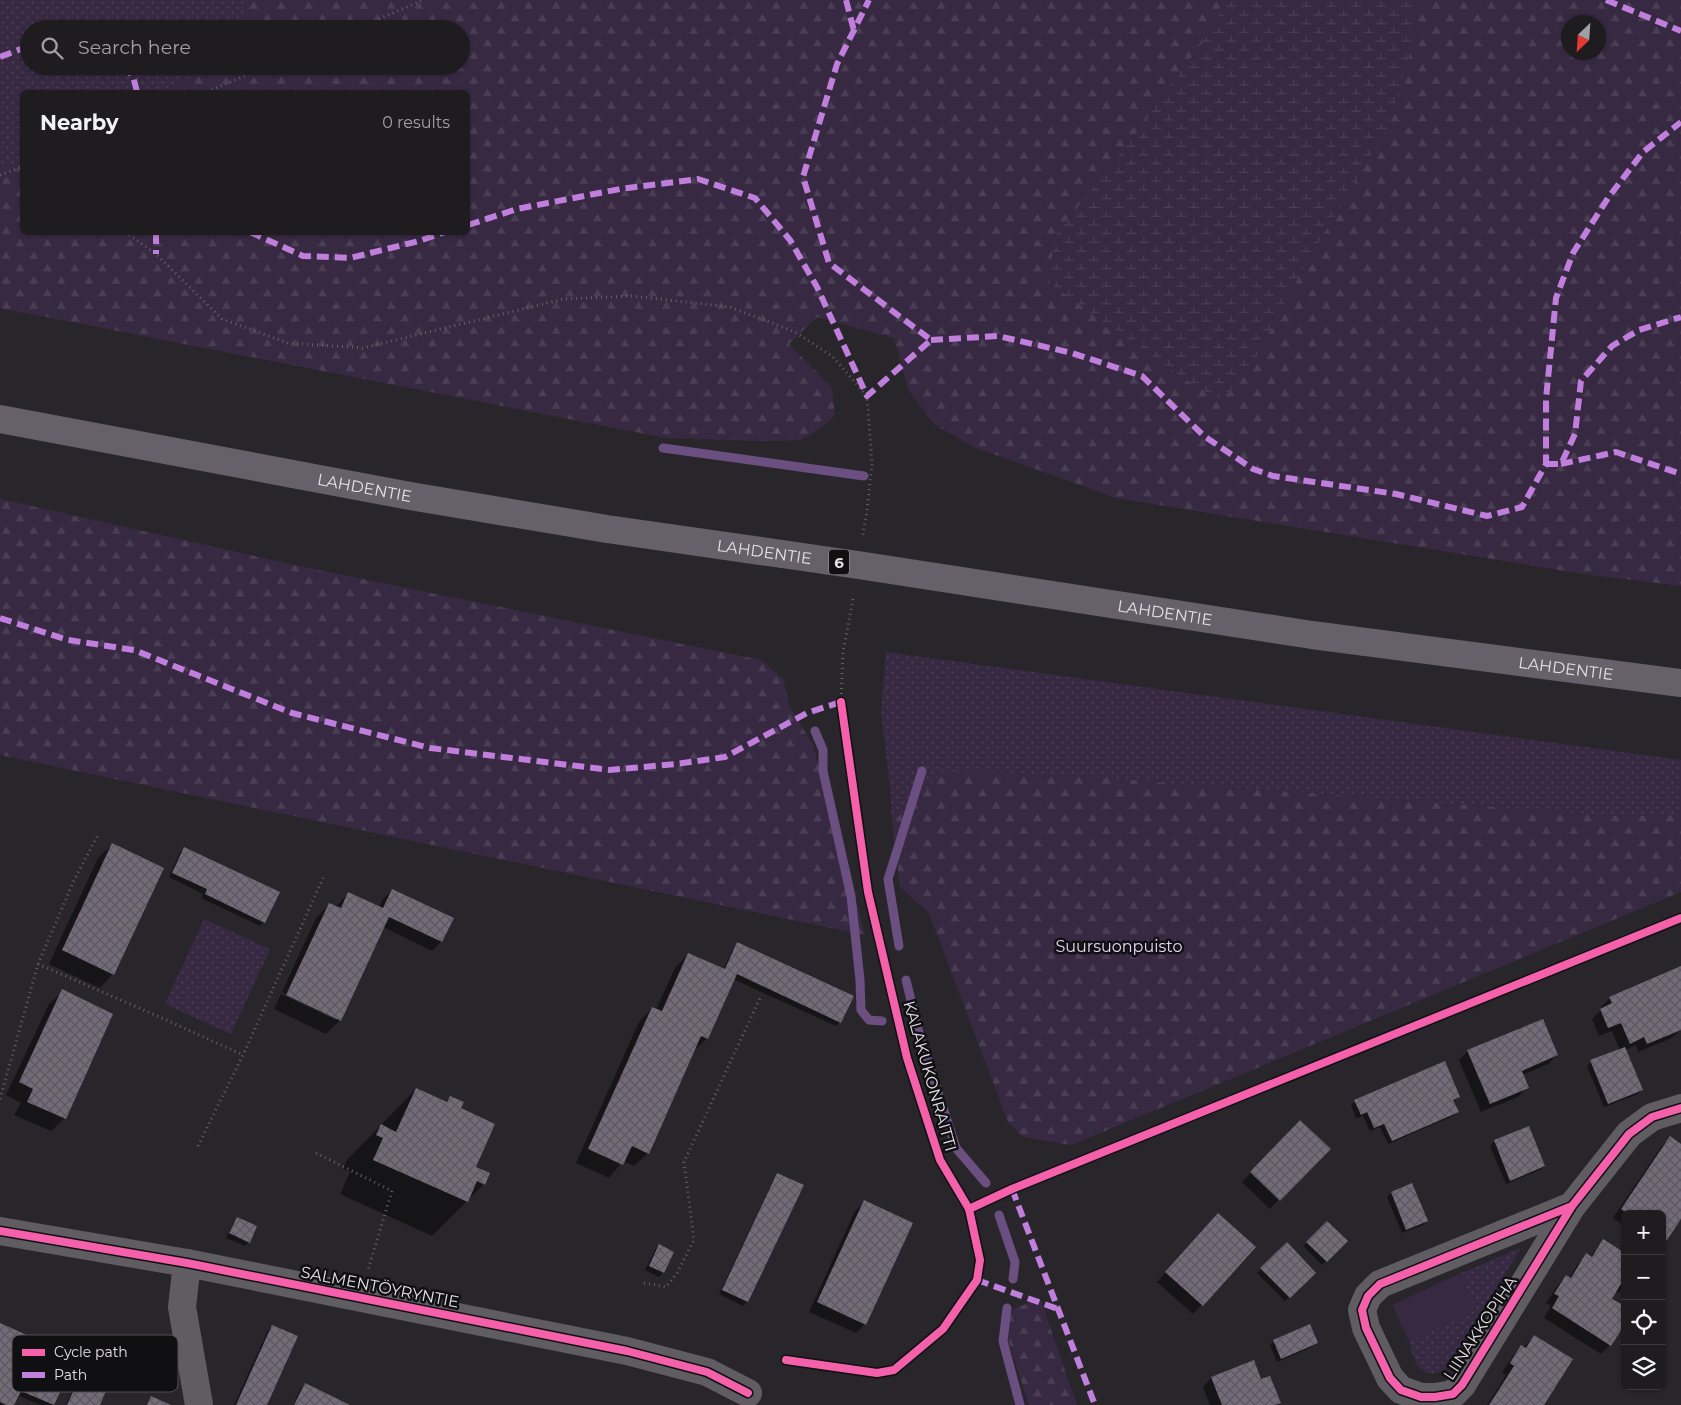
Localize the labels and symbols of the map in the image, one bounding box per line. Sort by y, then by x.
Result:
north arrow [1561,15,1606,60]
street label: LAHDENTIE [316,469,413,506]
street label: LAHDENTIE [716,535,813,568]
road number: 6 [829,550,849,574]
street label: LAHDENTIE [1116,596,1214,629]
street label: LAHDENTIE [1517,652,1615,684]
park label: Suursuonpuisto [1055,937,1183,956]
street label: KALAKUKONRAITTI [899,999,961,1153]
street label: SALMENTÖYRYNTIE [299,1261,461,1312]
street label: LIINAKKOPIHA [1439,1272,1521,1383]
legend [12,1335,178,1392]
text: Cycle path [54,1343,128,1361]
text: Path [54,1366,87,1384]

